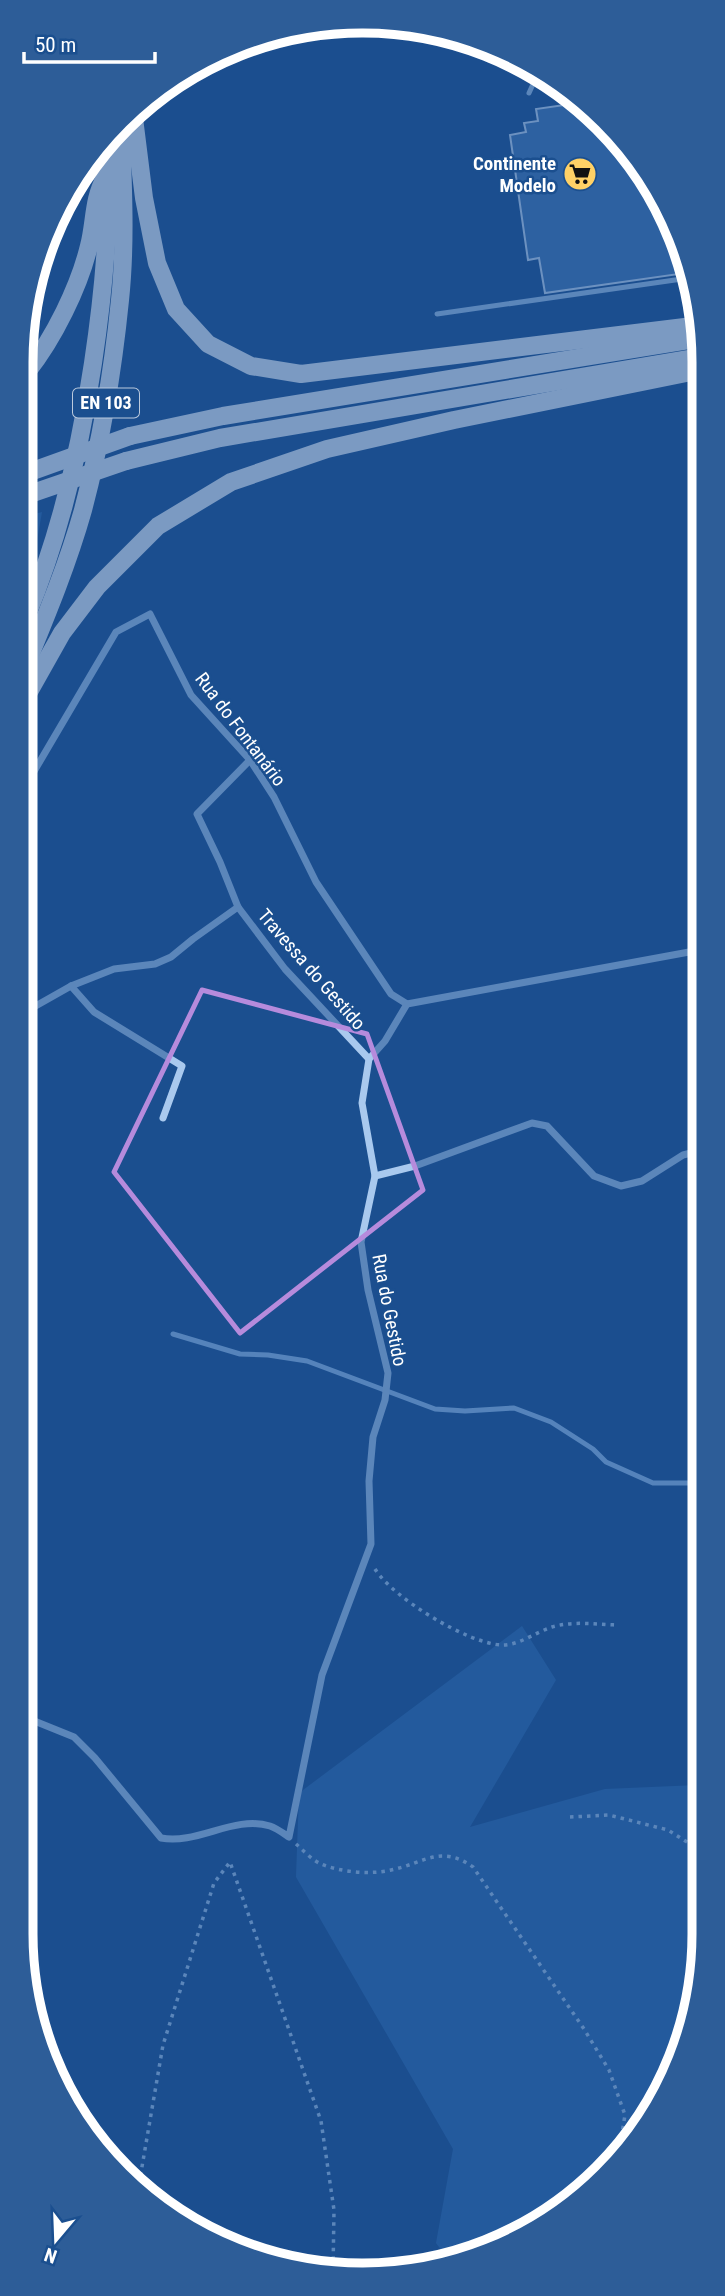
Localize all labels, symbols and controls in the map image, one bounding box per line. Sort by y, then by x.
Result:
scale bar [24,21,156,65]
text: 50 m [35,33,76,57]
place label: Continente Modelo [473,152,556,197]
supermarket icon: Continente Modelo [561,155,599,193]
road number: EN 103 [73,388,139,418]
street label: Rua do Fontanário [190,668,291,791]
street label: Travessa do Gestido [253,904,370,1034]
street label: Rua do Gestido [367,1252,412,1368]
north arrow [21,2205,91,2275]
text: N [41,2243,60,2268]

